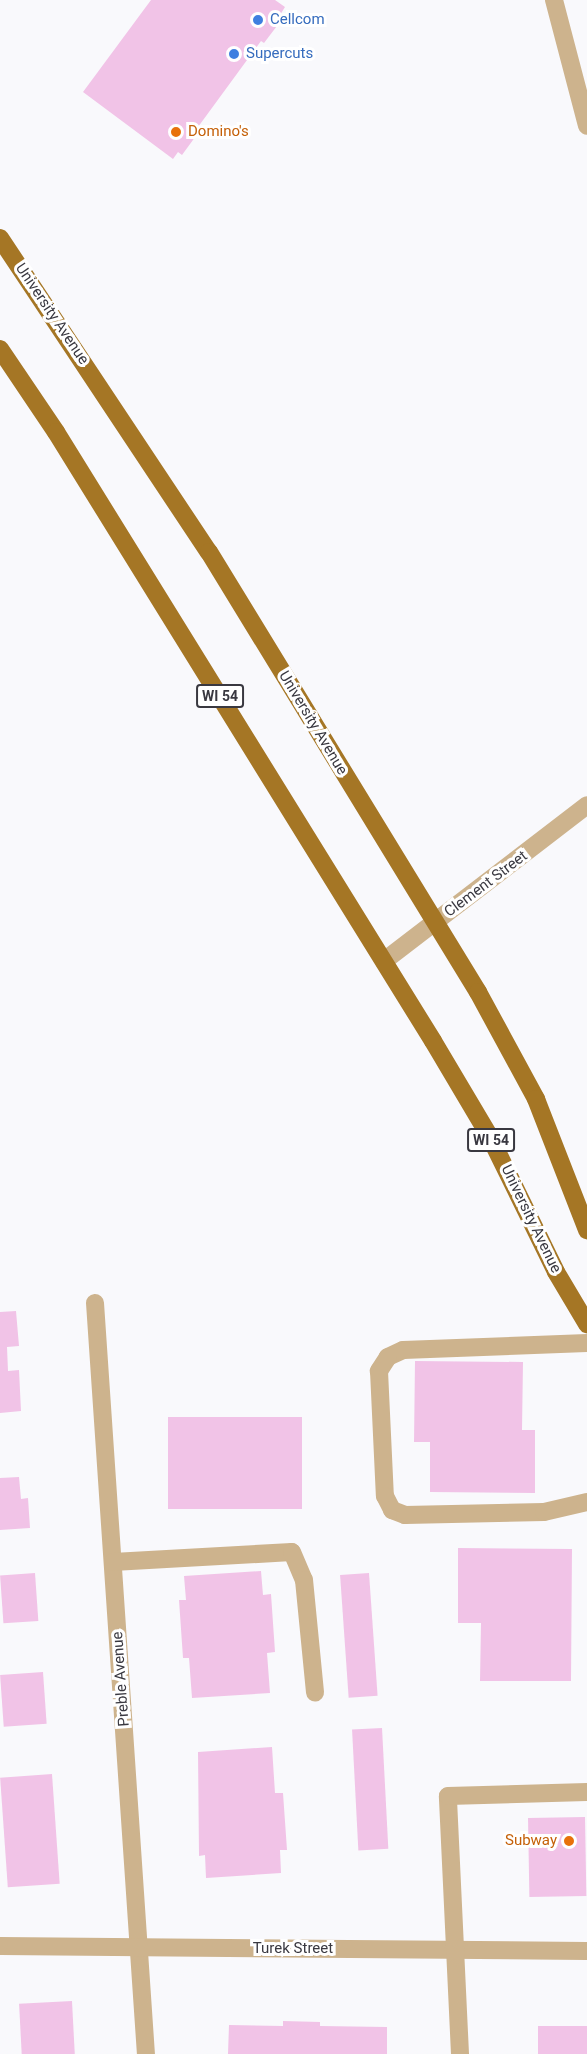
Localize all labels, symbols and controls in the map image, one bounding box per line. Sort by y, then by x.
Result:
place label: Cellcom [270,11,325,29]
marker: Cellcom [251,13,265,27]
place label: Supercuts [246,45,313,63]
marker: Supercuts [227,47,241,61]
place label: Domino's [188,123,249,141]
marker: Domino's [169,125,183,139]
street label: University Avenue [12,260,92,368]
street label: University Avenue [275,668,351,778]
road number: WI 54 [196,685,244,707]
street label: Clement Street [441,847,531,921]
road number: WI 54 [467,1129,515,1151]
street label: University Avenue [497,1162,565,1276]
street label: Preble Avenue [109,1631,133,1727]
place label: Subway [505,1832,557,1850]
marker: Subway [562,1834,576,1848]
street label: Turek Street [253,1940,333,1958]

